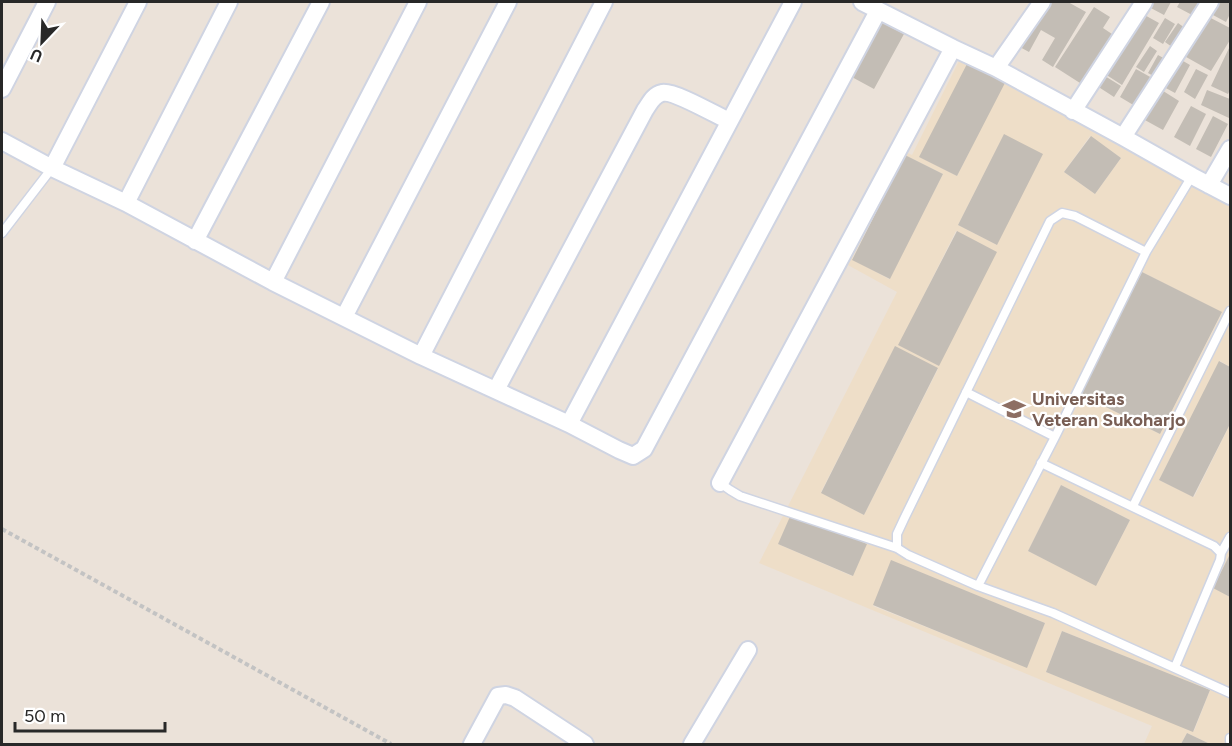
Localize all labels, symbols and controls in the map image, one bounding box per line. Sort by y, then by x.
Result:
north arrow [12,12,72,72]
text: U [27,44,45,66]
place label: Universitas Veteran Sukoharjo [1032,388,1185,431]
school or university icon: Universitas Veteran Sukoharjo [1001,396,1027,422]
scale bar [15,695,165,733]
text: 50 m [24,705,66,727]

